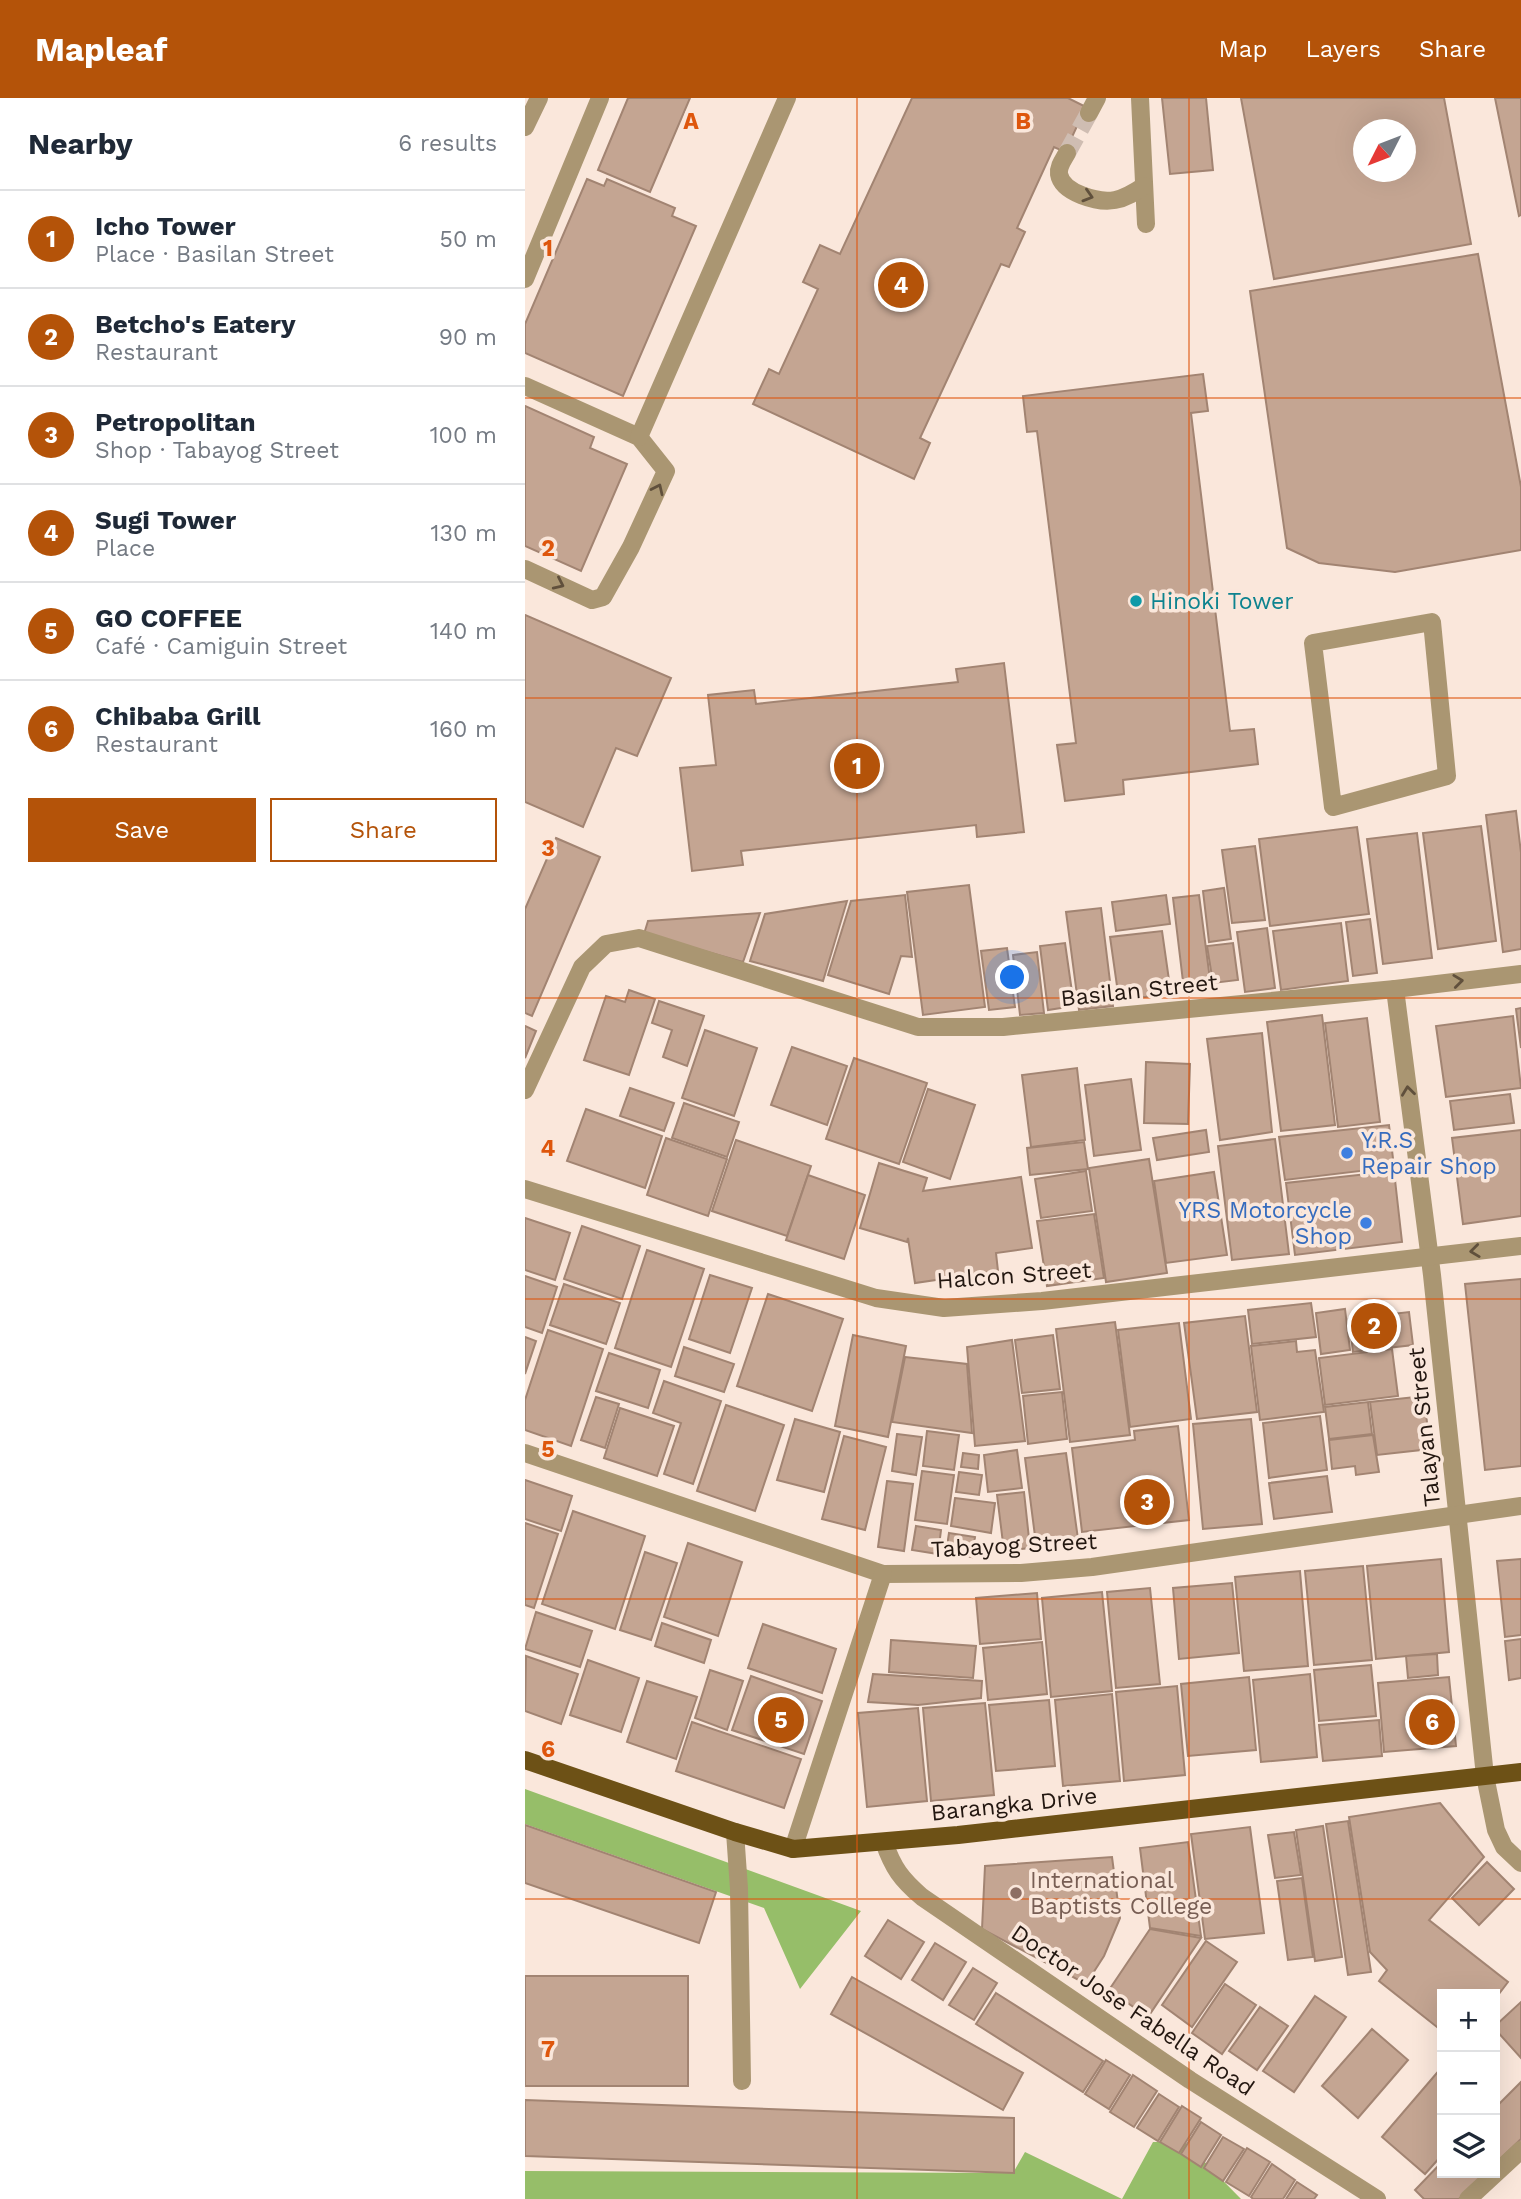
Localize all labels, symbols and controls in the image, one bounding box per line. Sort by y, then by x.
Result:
text: Mapleaf [35,30,167,69]
text: Map [1219,35,1267,63]
text: Layers [1305,35,1381,63]
text: Share [1419,35,1486,63]
text: A [683,108,699,135]
text: B [1015,108,1031,135]
north arrow [1353,119,1416,182]
text: Nearby [28,126,133,161]
text: 6 results [398,130,497,157]
one-way arrow [1082,187,1094,202]
text: Icho Tower [95,211,236,241]
text: 1 [46,226,56,253]
text: 50 m [440,226,497,253]
text: 1 [543,235,553,262]
text: Place · Basilan Street [95,241,334,268]
pin: 4 [878,259,924,311]
text: Betcho's Eatery [95,309,296,339]
text: 2 [44,324,58,351]
text: 90 m [439,324,497,351]
text: Restaurant [95,339,218,366]
text: Petropolitan [95,407,256,437]
text: 3 [44,422,58,449]
text: 100 m [430,422,497,449]
text: Shop · Tabayog Street [95,437,339,464]
one-way arrow [649,484,663,496]
text: Sugi Tower [95,505,236,535]
text: 4 [44,520,58,547]
text: 130 m [431,520,497,547]
text: Place [95,535,155,562]
text: 2 [541,535,555,562]
one-way arrow [551,576,564,590]
place label: Hinoki Tower [1150,588,1294,615]
marker: Hinoki Tower [1128,593,1144,609]
text: GO COFFEE [95,603,242,633]
text: 5 [44,618,58,645]
text: 140 m [430,618,497,645]
text: Café · Camiguin Street [95,633,347,660]
text: Chibaba Grill [95,701,261,731]
text: 6 [44,716,58,743]
text: 160 m [430,716,497,743]
text: Restaurant [95,731,218,758]
pin: 1 [834,740,880,792]
button: Save [28,798,256,862]
button: Share [270,798,497,862]
text: 3 [541,835,555,862]
your location [995,960,1029,994]
street label: Basilan Street [1059,969,1219,1012]
one-way arrow [1452,974,1464,989]
one-way arrow [1401,1085,1416,1097]
place label: Y.R.S Repair Shop [1361,1127,1497,1180]
text: 4 [541,1135,556,1162]
marker: Y.R.S Repair Shop [1339,1145,1355,1161]
place label: YRS Motorcycle Shop [1178,1197,1352,1250]
marker: YRS Motorcycle Shop [1358,1215,1374,1231]
one-way arrow [1469,1243,1480,1258]
street label: Halcon Street [936,1257,1093,1294]
pin: 2 [1351,1300,1397,1352]
street label: Talayan Street [1403,1346,1446,1508]
text: 5 [541,1436,555,1463]
pin: 3 [1124,1476,1170,1528]
street label: Tabayog Street [930,1528,1098,1563]
pin: 5 [758,1694,804,1746]
pin: 6 [1409,1696,1455,1748]
text: 6 [541,1736,555,1763]
street label: Barangka Drive [930,1782,1098,1827]
place label: International Baptists College [1030,1867,1212,1920]
marker: International Baptists College [1008,1885,1024,1901]
street label: Doctor Jose Fabella Road [1006,1919,1259,2102]
map controls [1437,1989,1500,2178]
button: + [1437,1989,1500,2052]
text: 7 [541,2036,555,2063]
button: − [1437,2052,1500,2115]
button: layers [1437,2115,1500,2178]

